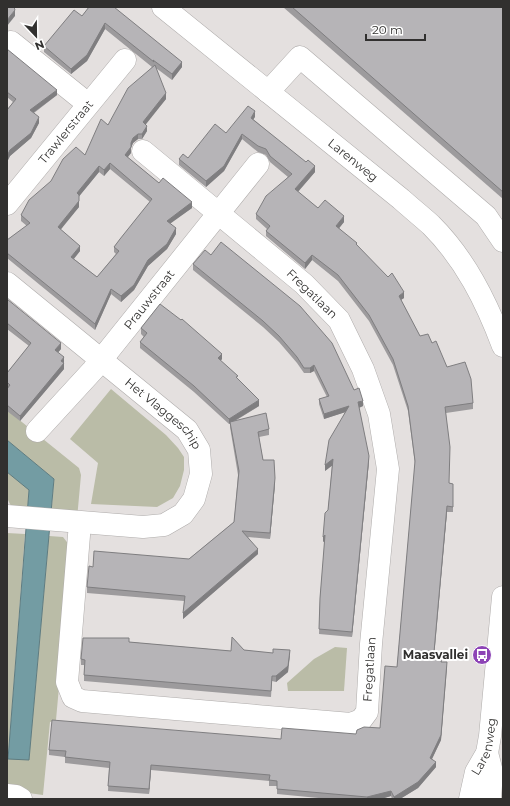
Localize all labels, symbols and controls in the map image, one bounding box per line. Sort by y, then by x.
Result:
north arrow [16,16,56,56]
scale bar [366,16,425,42]
text: 20 m [372,22,403,37]
text: N [33,37,46,53]
street label: Trawlerstraat [35,97,96,167]
street label: Larenweg [325,135,381,184]
street label: Prauwstraat [120,266,178,332]
street label: Fregatlaan [284,266,341,322]
street label: Het Vlaggeschip [122,374,205,452]
street label: Fregatlaan [360,636,379,702]
bus stop icon: Maasvallei [471,644,493,666]
place label: Maasvallei [403,647,468,662]
street label: Larenweg [468,717,499,778]

